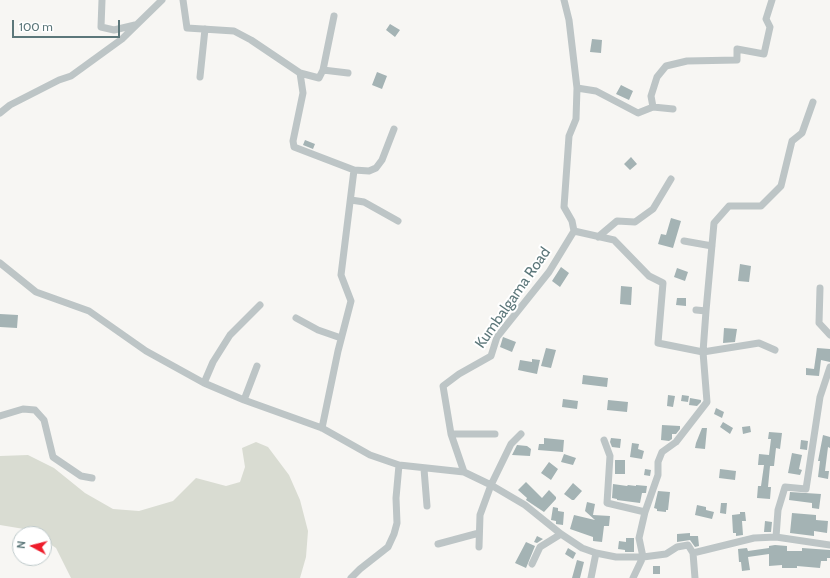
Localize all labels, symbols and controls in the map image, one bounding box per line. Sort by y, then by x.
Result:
scale bar [14,12,122,38]
text: 100 m [19,19,53,34]
street label: Kumbalgama Road [471,244,555,352]
north arrow [12,526,52,566]
text: N [14,540,29,549]

